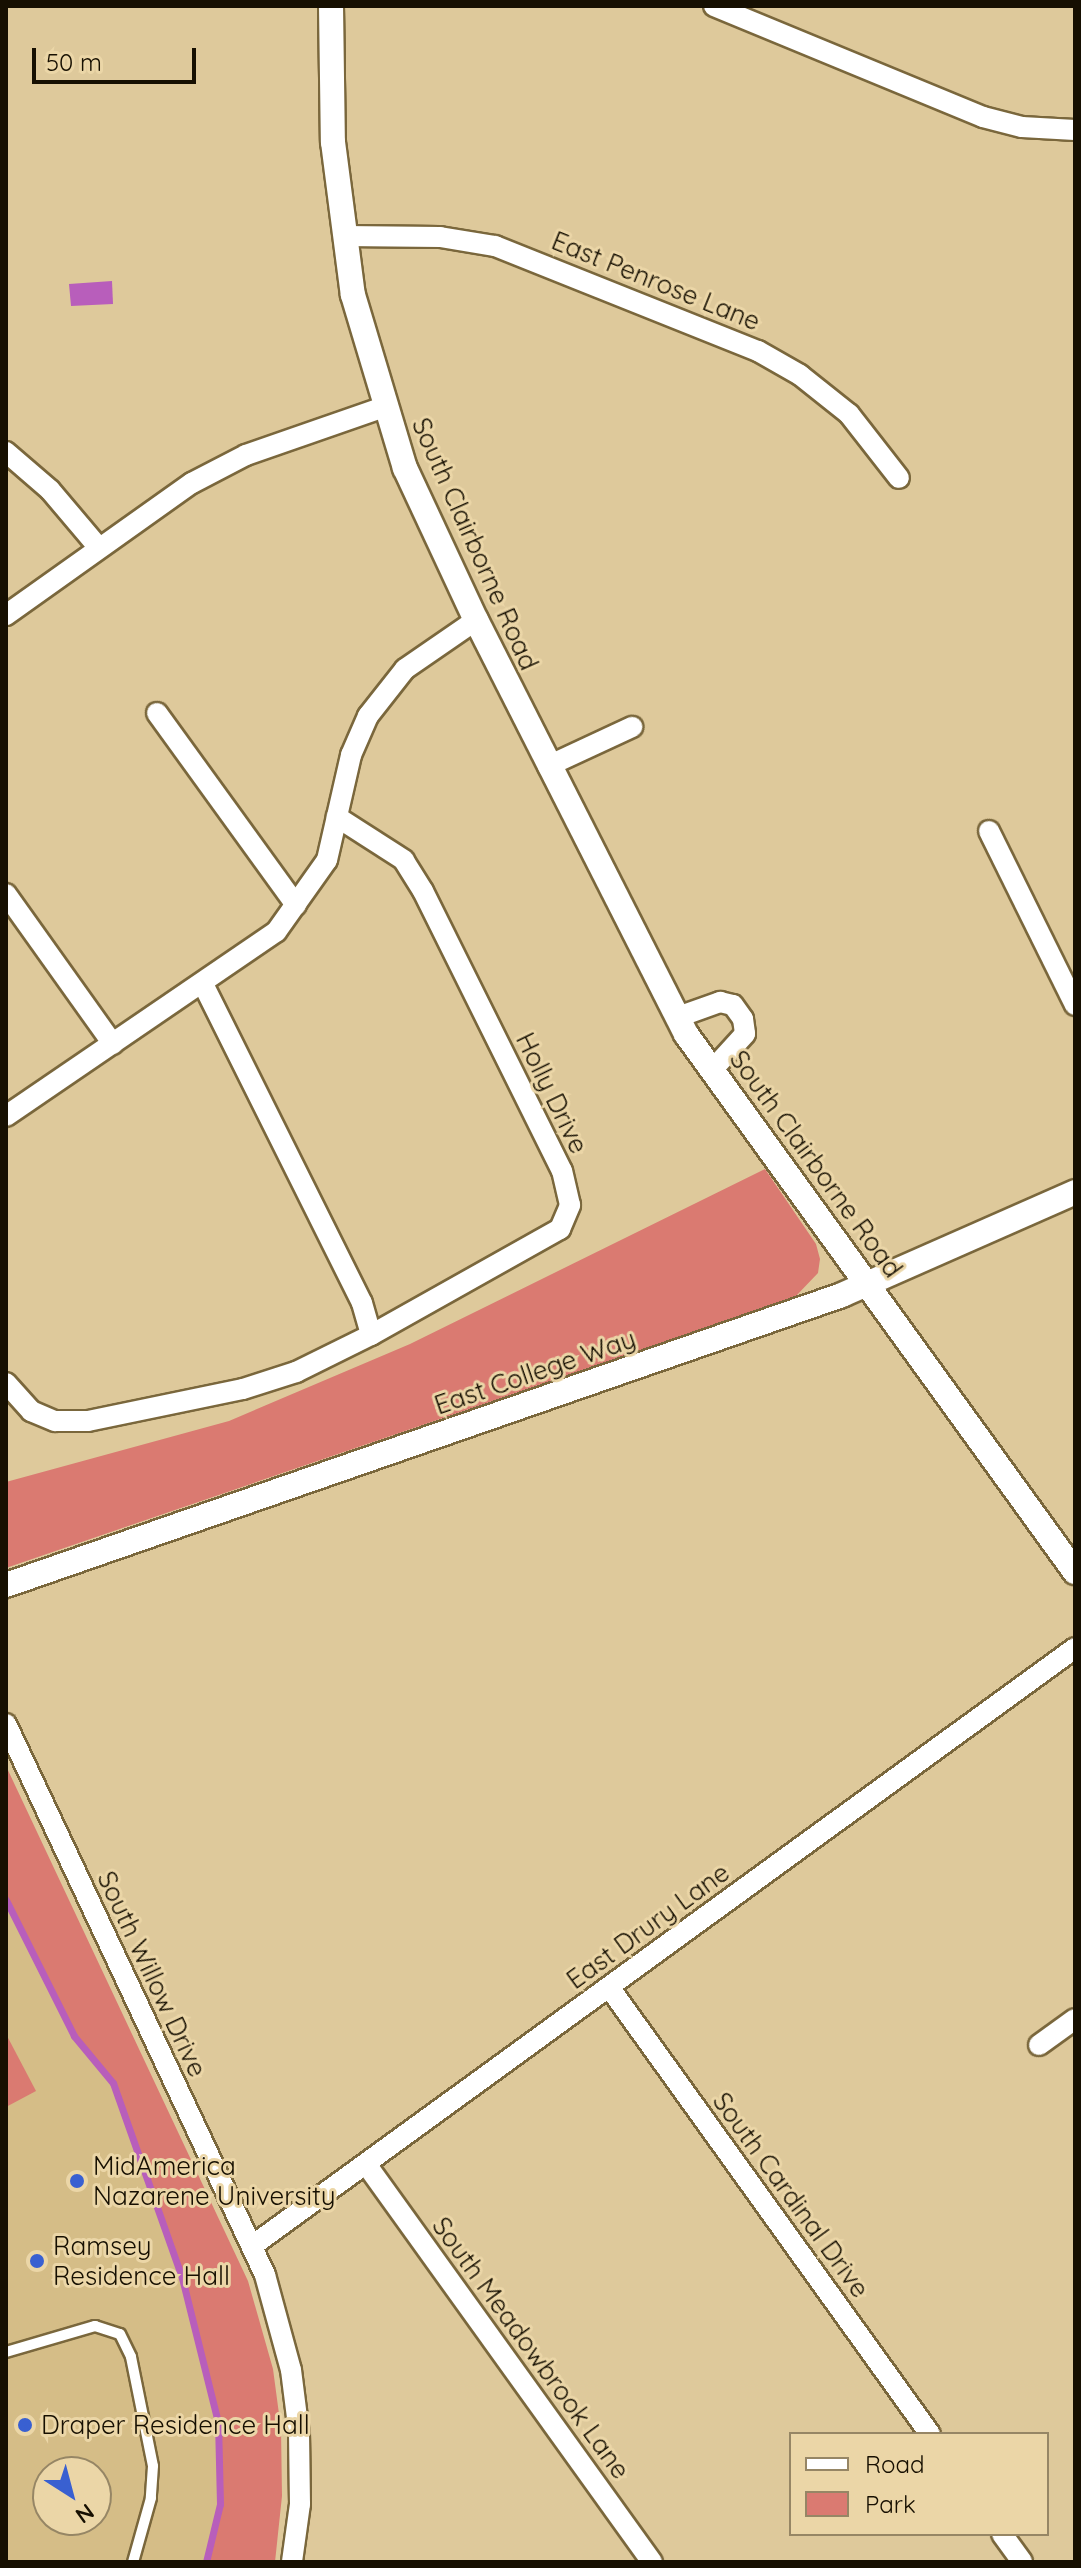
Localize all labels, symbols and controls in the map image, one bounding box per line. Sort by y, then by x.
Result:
scale bar [36,32,200,82]
text: 50 m [46,47,102,77]
street label: East Penrose Lane [547,225,765,337]
street label: South Clairborne Road [405,413,545,675]
street label: Holly Drive [509,1028,595,1158]
street label: South Clairborne Road [723,1044,909,1284]
street label: East College Way [430,1323,640,1421]
street label: East Drury Lane [561,1857,735,1995]
street label: South Willow Drive [91,1866,213,2082]
street label: South Cardinal Drive [706,2086,876,2304]
place label: MidAmerica Nazarene University [93,2150,336,2212]
marker: MidAmerica Nazarene University [68,2172,86,2190]
street label: South Meadowbrook Lane [426,2211,636,2485]
place label: Ramsey Residence Hall [53,2230,230,2292]
marker: Ramsey Residence Hall [28,2252,46,2270]
place label: Draper Residence Hall [41,2409,310,2441]
marker: Draper Residence Hall [16,2416,34,2434]
legend [789,2432,1049,2536]
text: Road [865,2449,925,2479]
north arrow [32,2456,112,2536]
text: Park [865,2489,916,2519]
text: N [70,2498,100,2530]

